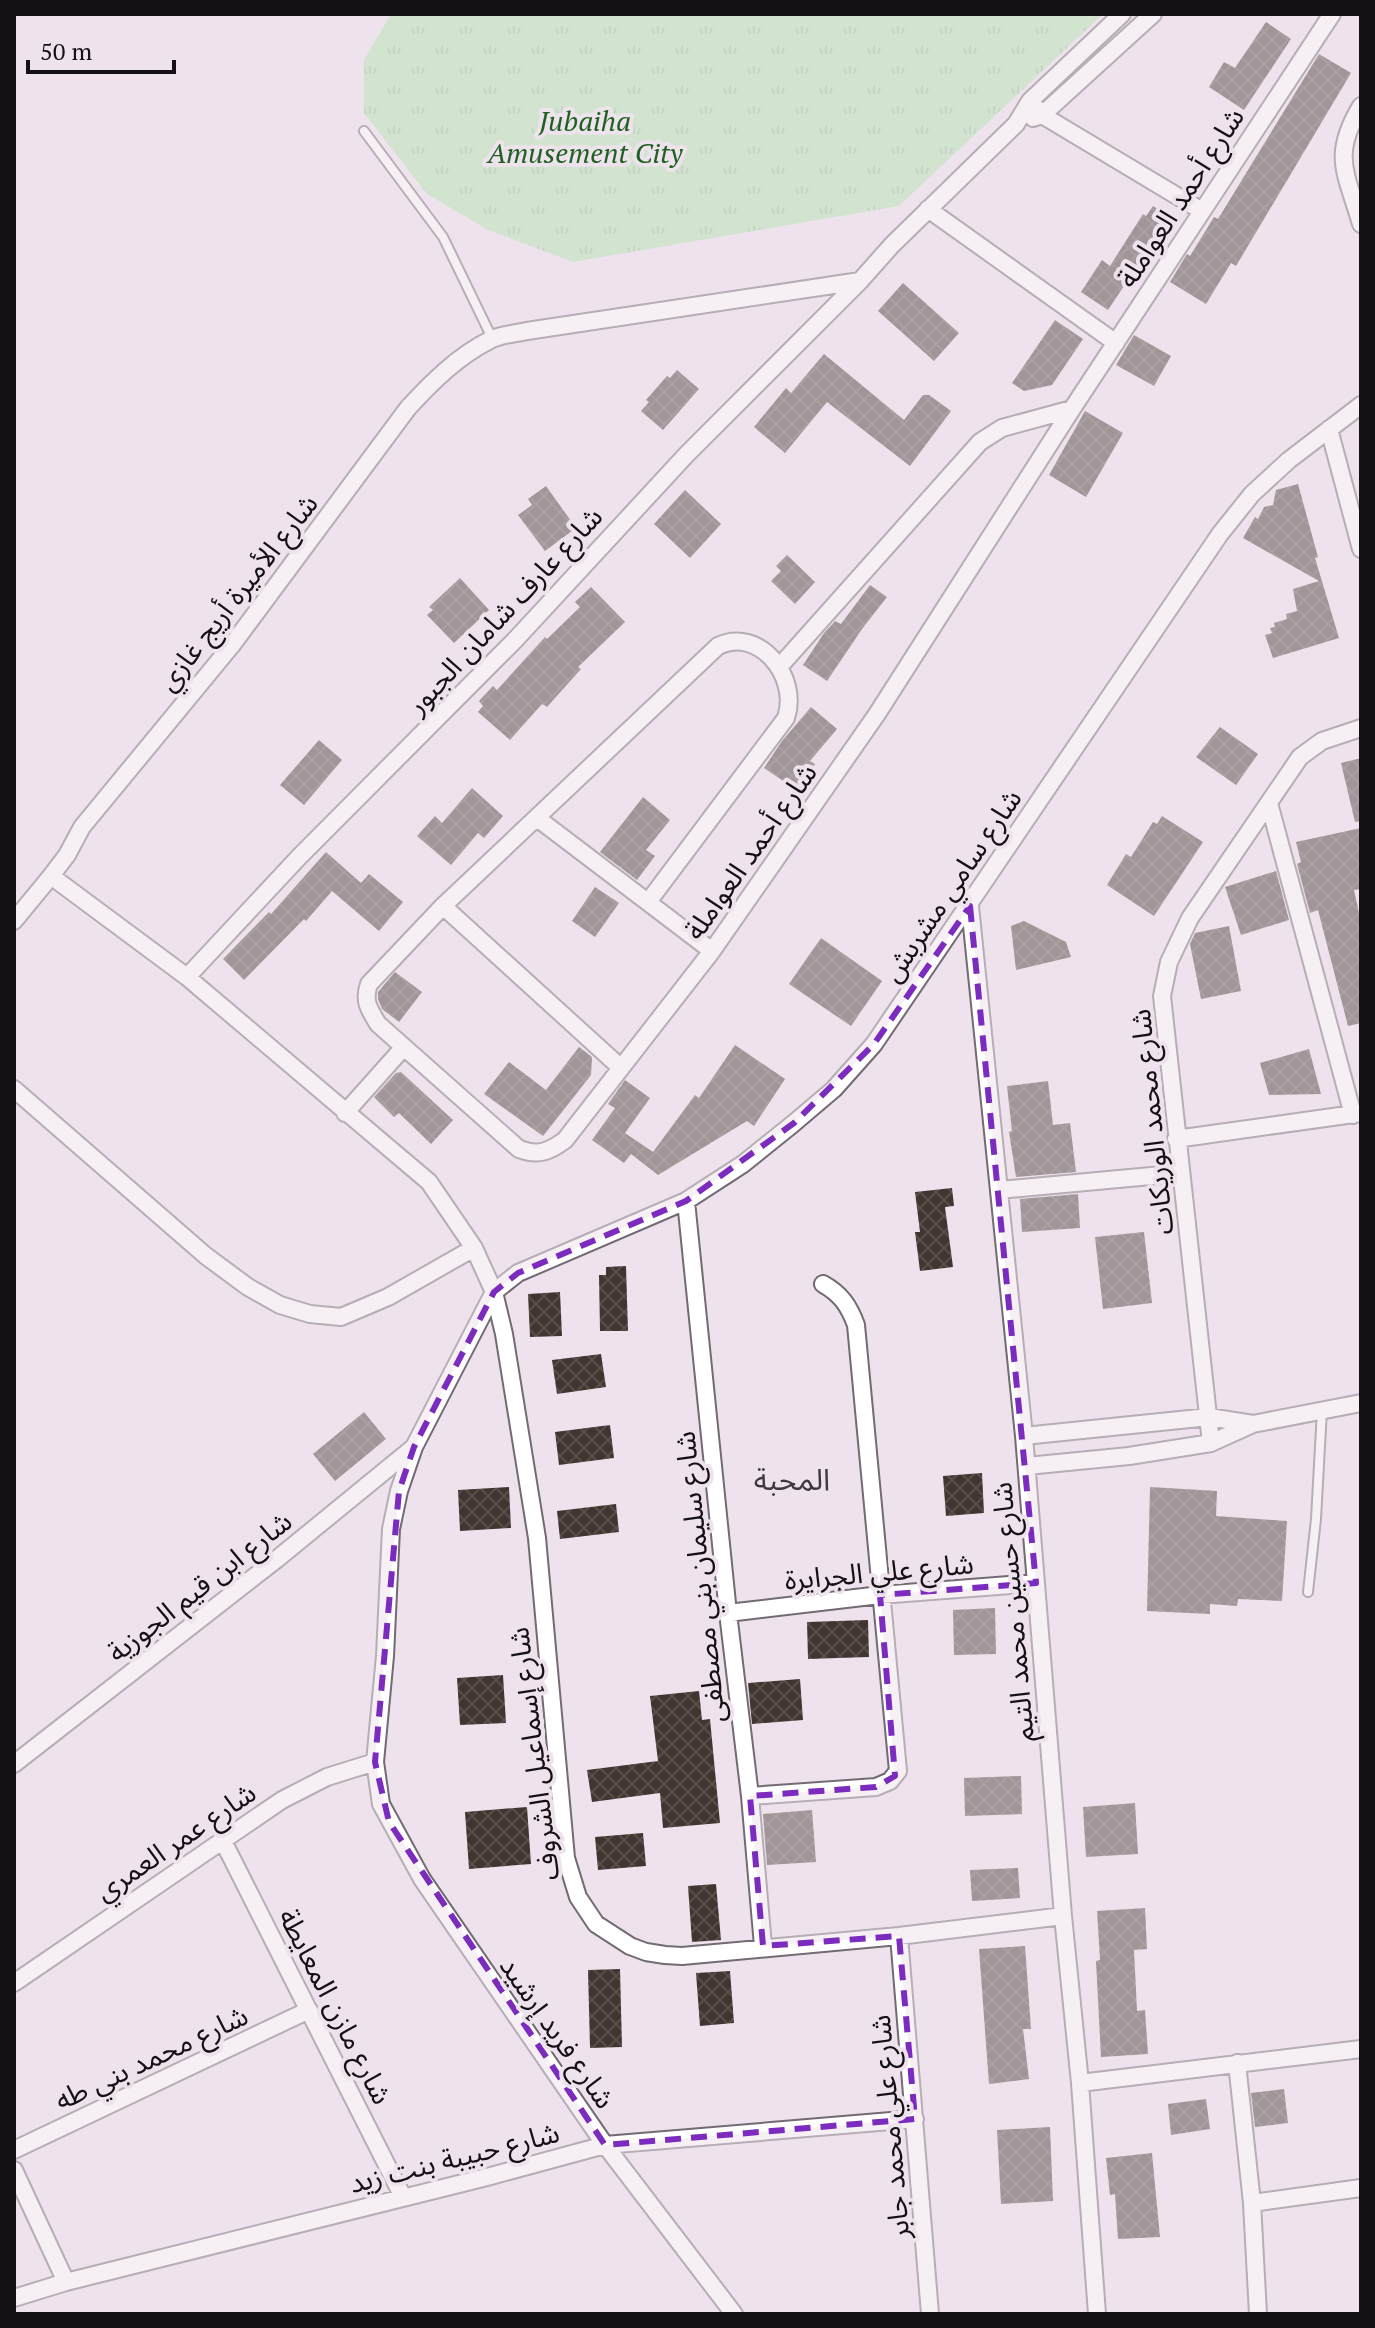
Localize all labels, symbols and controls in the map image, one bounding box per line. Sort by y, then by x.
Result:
scale bar [28,24,174,74]
text: 50 m [40,35,92,67]
street label: شارع أحمد العواملة [1108,100,1255,296]
park label: Jubaiha Amusement City [486,102,684,171]
street label: شارع الأميرة أريج غازي [148,486,328,700]
street label: شارع عارف شامان الجبور [397,498,612,725]
street label: شارع أحمد العواملة [675,755,827,948]
street label: شارع سامي مشربش [873,781,1032,991]
street label: شارع محمد الوريكات [1121,1007,1184,1237]
street label: شارع سليمان بني مصطفى [665,1429,736,1724]
district label: المحبة [754,1459,830,1499]
street label: شارع حسين محمد التيم [982,1480,1046,1743]
street label: شارع ابن قيم الجوزية [99,1502,301,1673]
street label: شارع علي الجرايرة [783,1544,975,1601]
street label: شارع إسماعيل الشروف [499,1625,570,1883]
street label: شارع عمر العمري [87,1773,265,1911]
street label: شارع مازن المعايطة [268,1902,401,2112]
street label: شارع فريد إرشيد [489,1949,624,2117]
street label: شارع محمد بني طه [49,1996,255,2121]
street label: شارع علي محمد جابر [861,2013,921,2242]
street label: شارع حبيبة بنت زيد [345,2113,564,2204]

